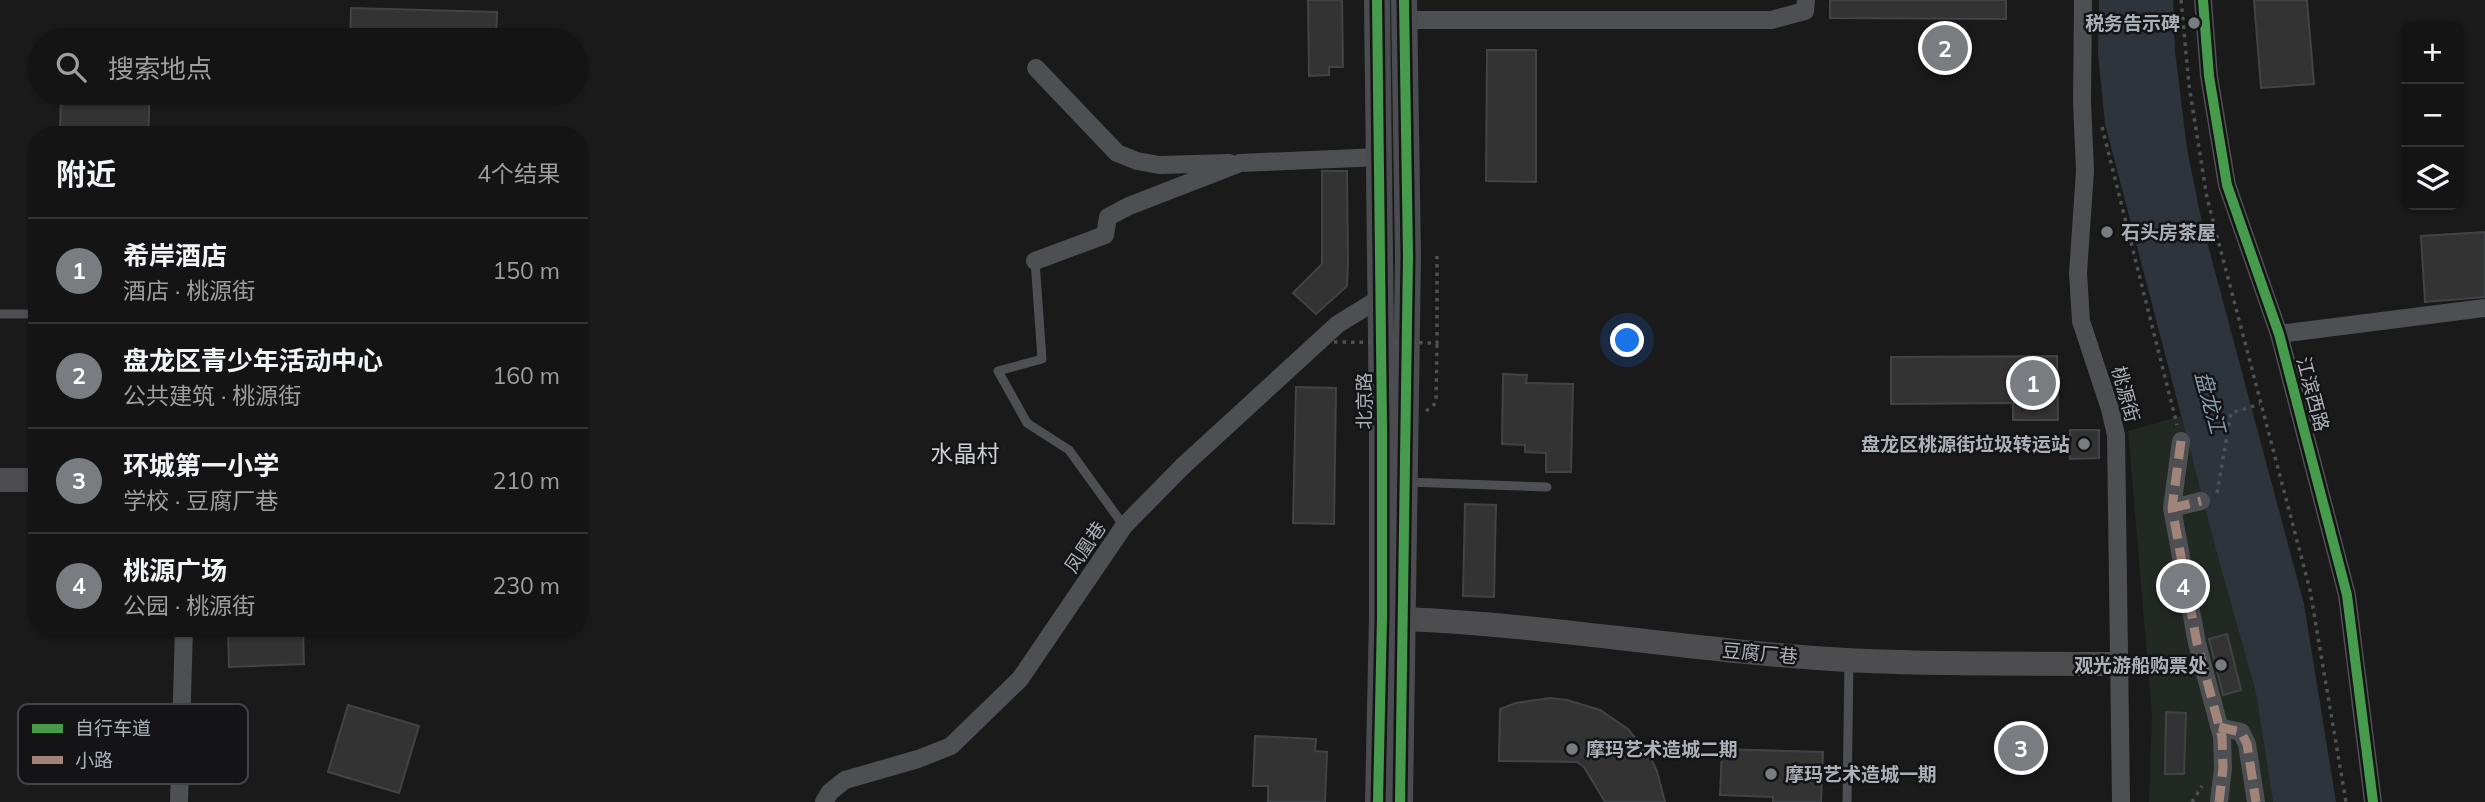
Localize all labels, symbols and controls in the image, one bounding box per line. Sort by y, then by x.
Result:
place label: 税务告示碑 [2085,11,2180,35]
marker: 税务告示碑 [2186,15,2202,31]
map controls [2401,21,2464,210]
button: + [2401,21,2464,84]
pin: 2 [1922,22,1968,74]
search box [28,28,588,105]
icon: search [52,48,90,86]
text: 搜索地点 [108,52,212,85]
button: − [2401,84,2464,147]
button: layers [2401,147,2464,210]
text: 附近 [56,155,116,193]
text: 4个结果 [477,159,560,188]
place label: 石头房茶屋 [2121,220,2216,244]
marker: 石头房茶屋 [2099,224,2115,240]
text: 希岸酒店 [123,239,227,272]
text: 1 [72,256,86,285]
text: 150 m [492,256,560,285]
text: 酒店 · 桃源街 [123,276,255,305]
your location [1610,323,1644,357]
text: 盘龙区青少年活动中心 [123,344,383,377]
street label: 江滨西路 [2292,354,2334,434]
pin: 1 [2010,357,2056,409]
text: 2 [72,361,86,390]
text: 160 m [492,361,560,390]
street label: 桃源街 [2107,363,2145,425]
water label: 盘龙江 [2190,368,2232,438]
street label: 北京路 [1352,372,1376,430]
text: 公共建筑 · 桃源街 [123,381,301,410]
place label: 盘龙区桃源街垃圾转运站 [1861,432,2070,456]
marker: 盘龙区桃源街垃圾转运站 [2076,436,2092,452]
district label: 水晶村 [931,439,1000,468]
text: 环城第一小学 [123,449,279,482]
text: 3 [72,466,86,495]
text: 210 m [492,466,560,495]
text: 学校 · 豆腐厂巷 [123,486,278,515]
street label: 凤凰巷 [1059,517,1111,577]
text: 桃源广场 [123,554,227,587]
pin: 4 [2160,560,2206,612]
text: 4 [72,571,86,600]
text: 230 m [492,571,560,600]
text: 公园 · 桃源街 [123,591,255,620]
street label: 豆腐厂巷 [1721,638,1799,668]
place label: 观光游船购票处 [2074,653,2207,677]
marker: 观光游船购票处 [2213,657,2229,673]
legend [18,704,248,784]
text: 自行车道 [75,716,151,740]
pin: 3 [1998,722,2044,774]
place label: 摩玛艺术造城二期 [1586,737,1738,761]
marker: 摩玛艺术造城二期 [1564,741,1580,757]
text: 小路 [75,748,113,772]
place label: 摩玛艺术造城一期 [1785,762,1937,786]
marker: 摩玛艺术造城一期 [1763,766,1779,782]

